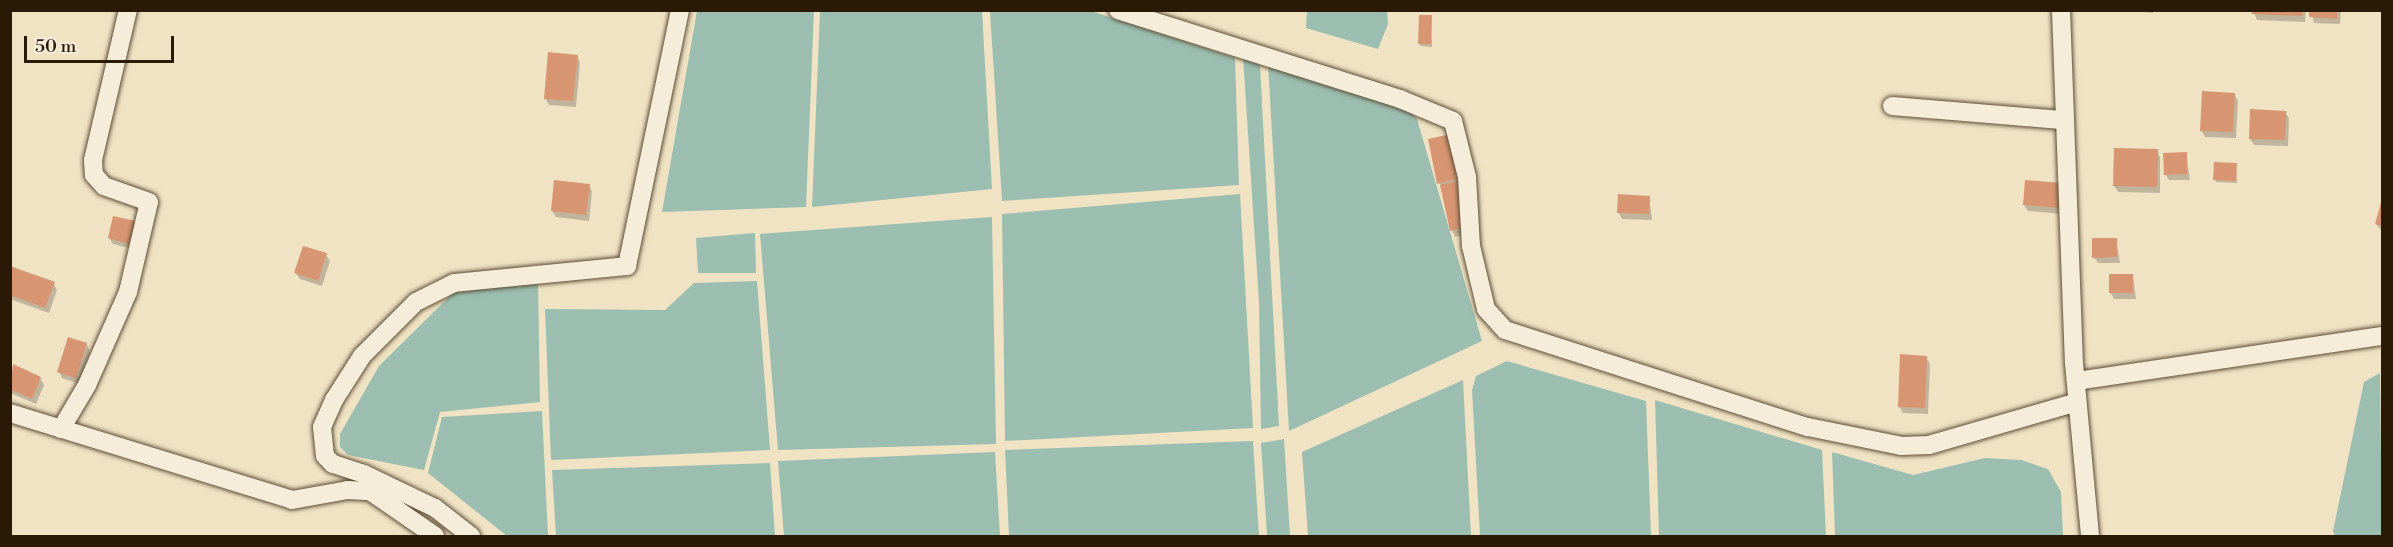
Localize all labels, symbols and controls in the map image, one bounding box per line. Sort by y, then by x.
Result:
scale bar [27,24,177,62]
text: 50 m [35,35,76,58]

